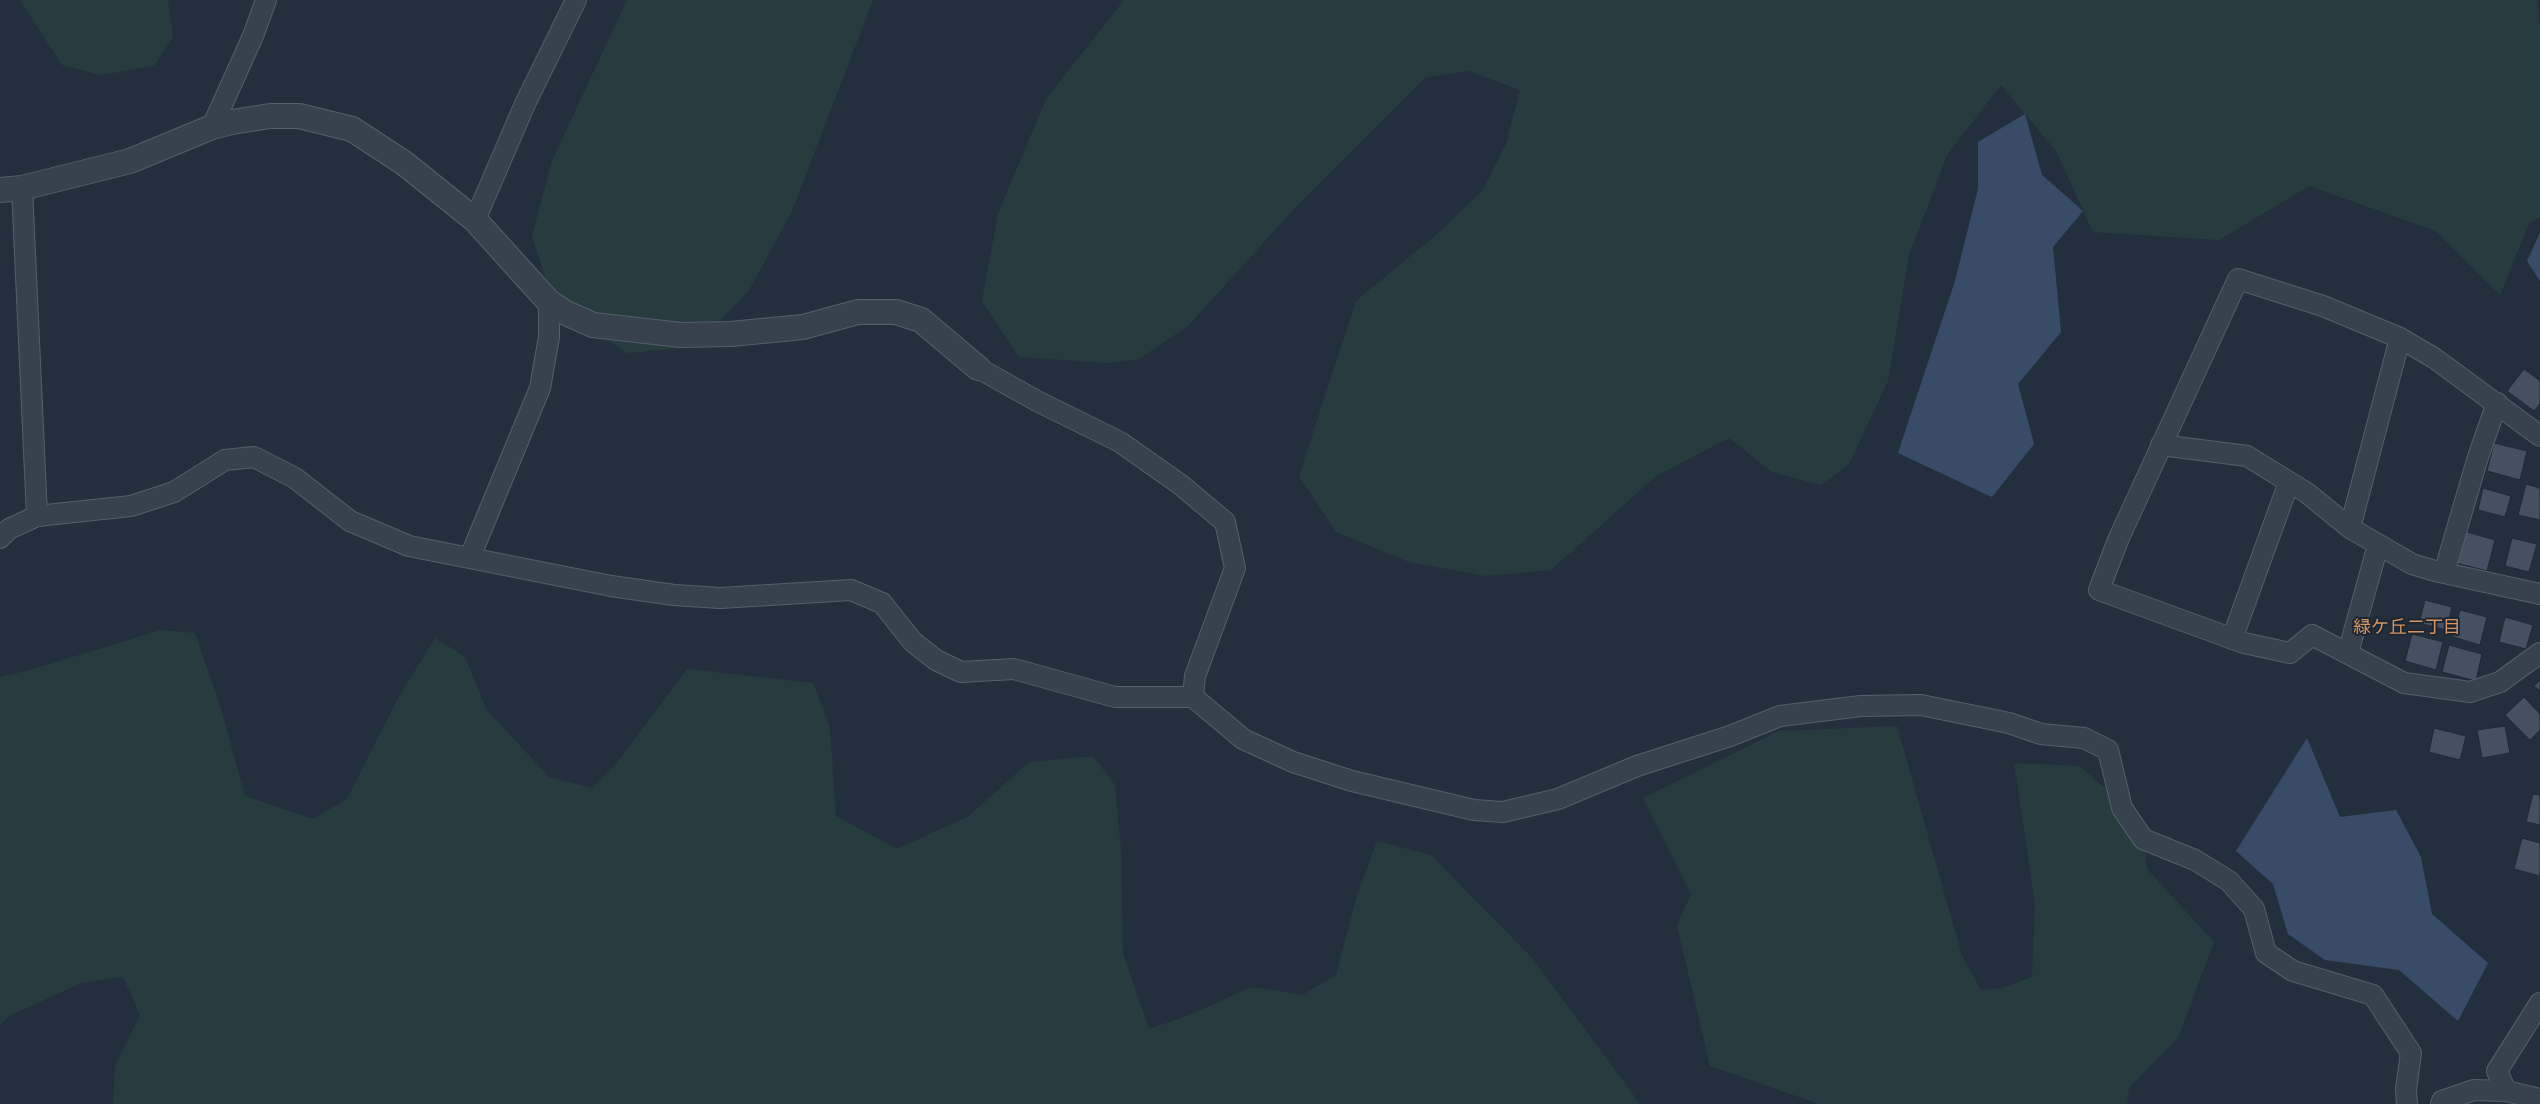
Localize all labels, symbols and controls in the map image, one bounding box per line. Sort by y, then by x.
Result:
district label: 緑ケ丘二丁目 [2353,617,2461,639]

